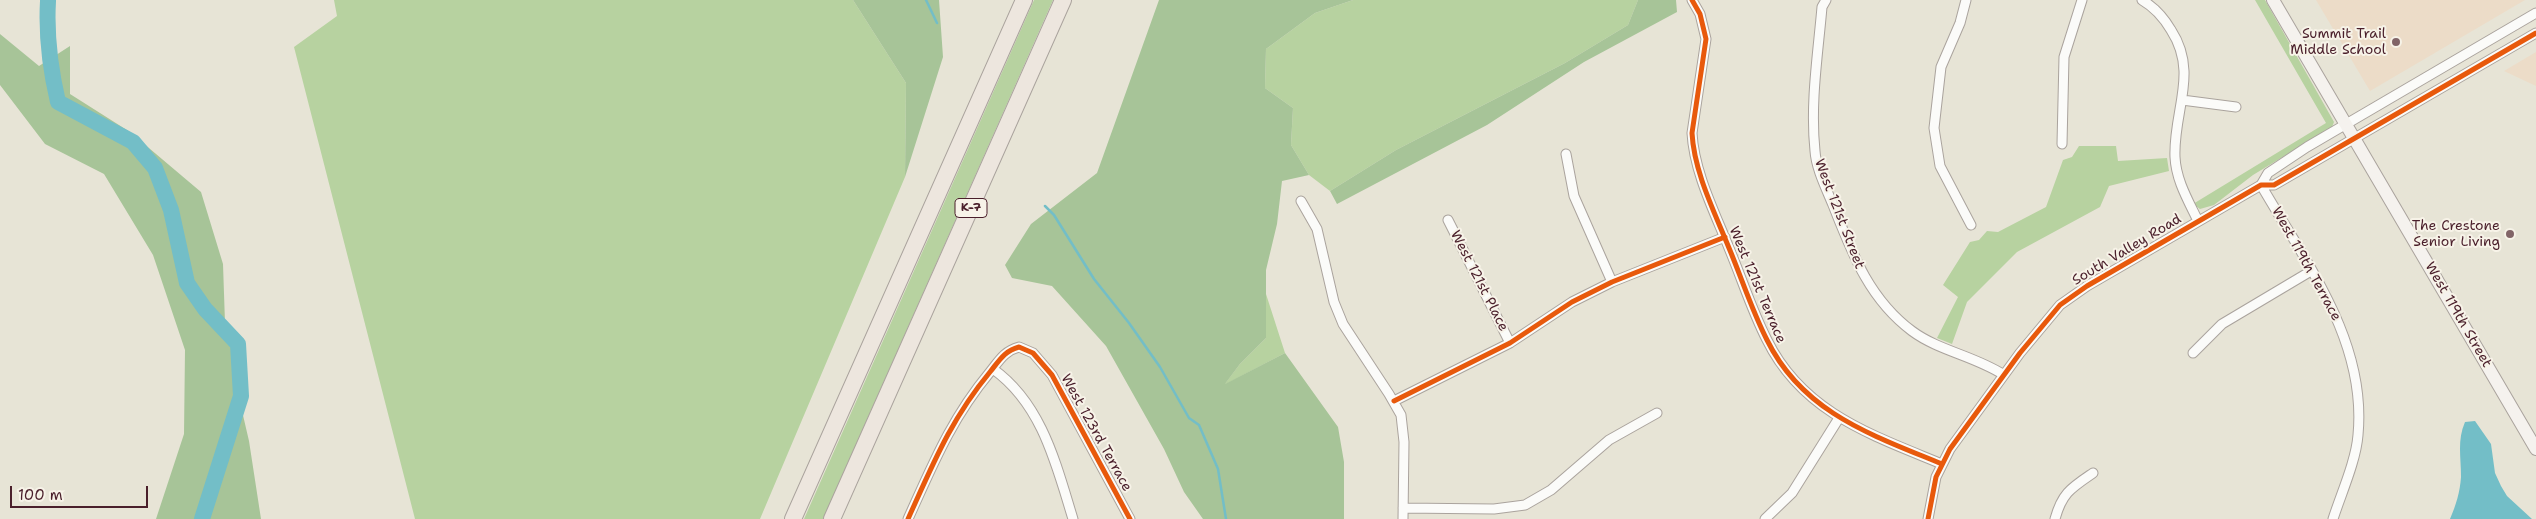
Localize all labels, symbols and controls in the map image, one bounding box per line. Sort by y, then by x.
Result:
place label: Summit Trail Middle School [2290,26,2386,58]
marker: Summit Trail Middle School [2390,36,2402,48]
street label: West 121st Street [1810,157,1868,271]
road number: K-7 [955,198,987,218]
street label: West 119th Terrace [2268,204,2344,324]
street label: South Valley Road [2069,211,2185,289]
place label: The Crestone Senior Living [2412,218,2500,250]
street label: West 121st Terrace [1725,224,1789,346]
street label: West 121st Place [1446,228,1512,334]
marker: The Crestone Senior Living [2504,228,2516,240]
street label: West 119th Street [2421,259,2495,371]
street label: West 123rd Terrace [1057,371,1135,495]
scale bar [12,476,150,508]
text: 100 m [18,485,63,505]

